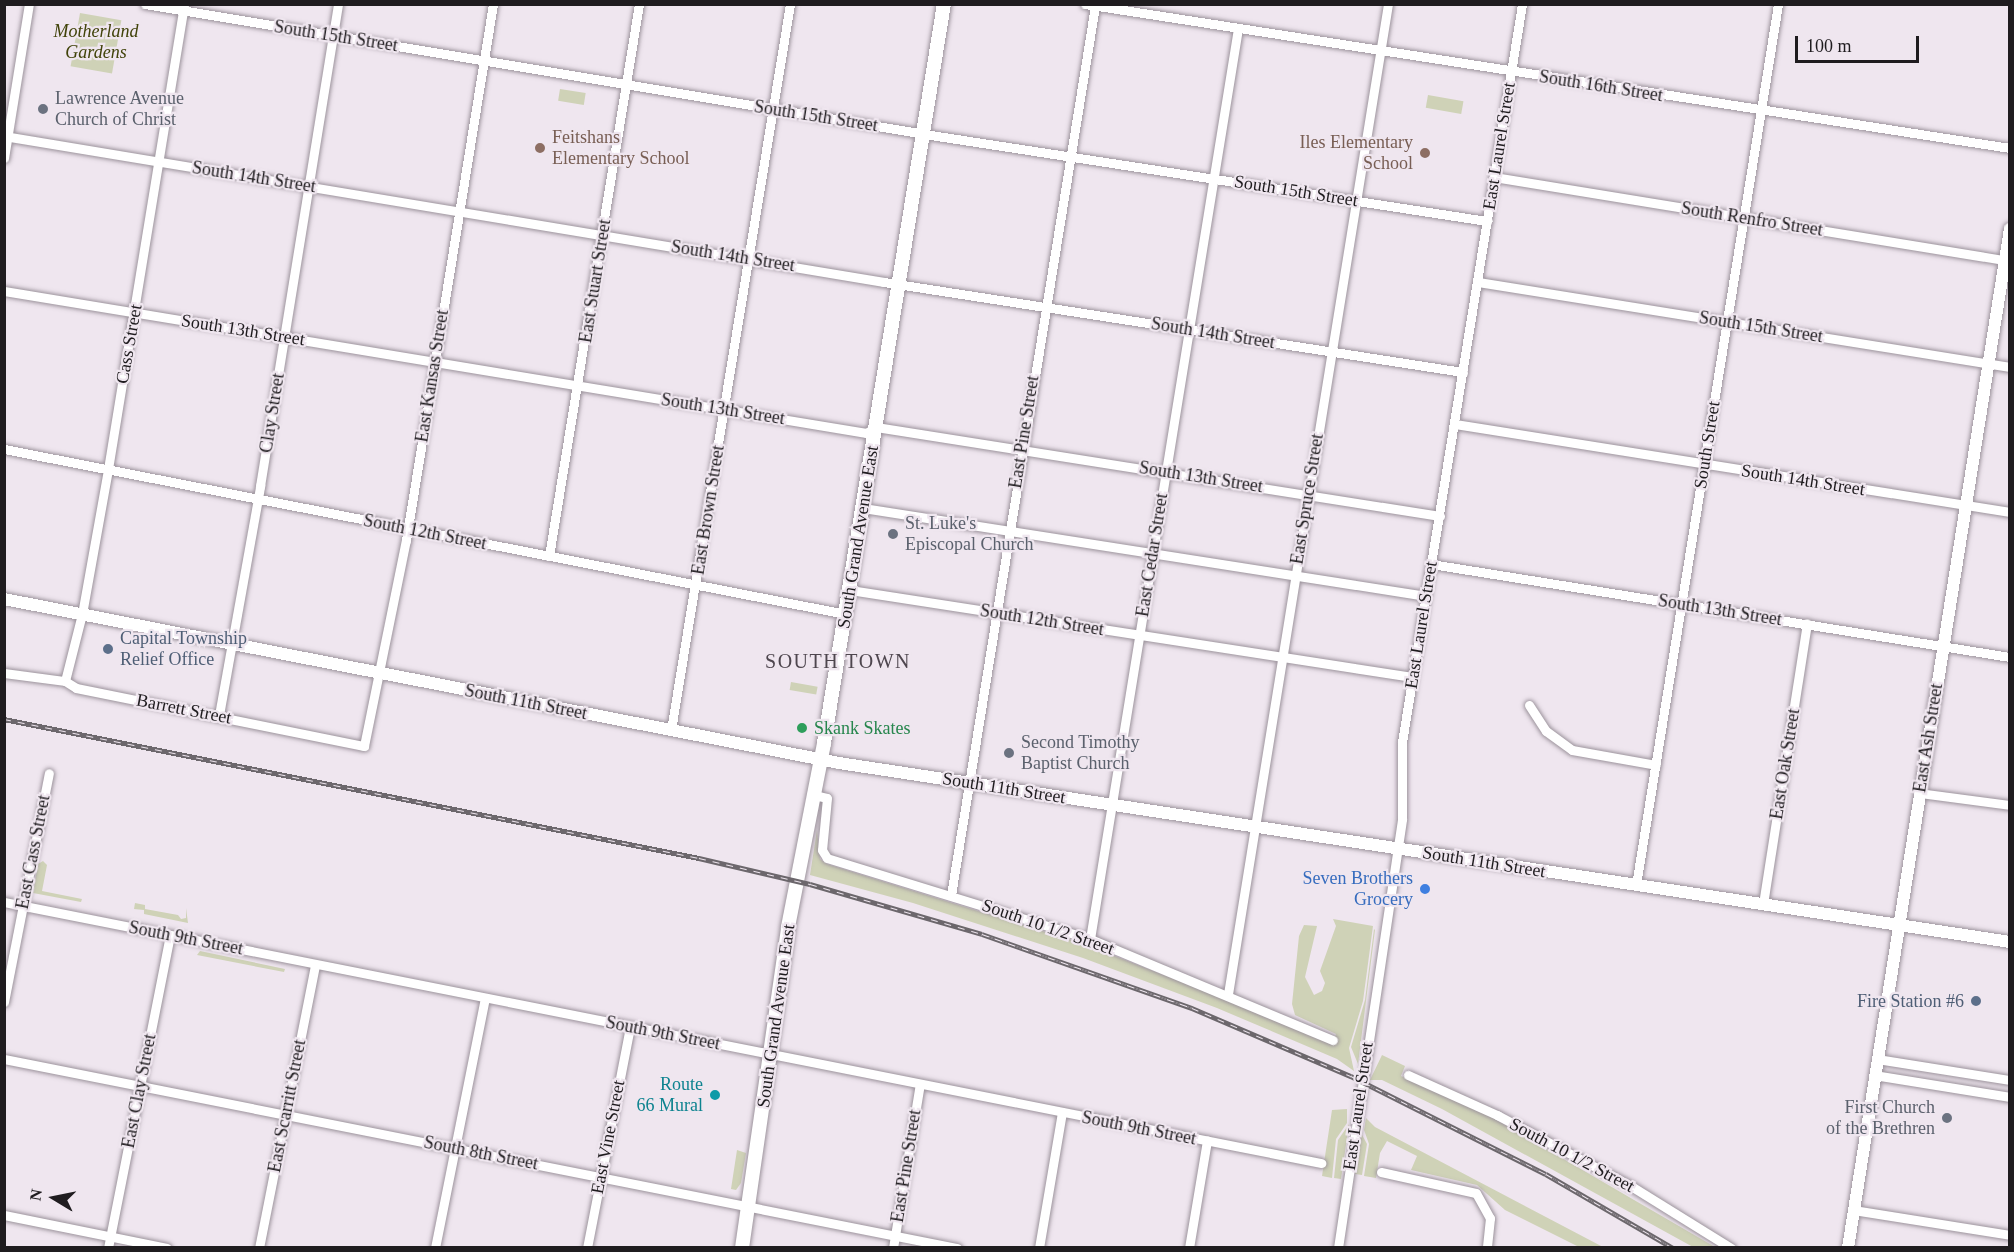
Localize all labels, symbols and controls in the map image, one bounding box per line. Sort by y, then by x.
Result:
street label: South 15th Street [273,16,399,56]
park label: Motherland Gardens [54,21,138,63]
scale bar [1798,24,1922,62]
text: 100 m [1806,36,1852,56]
street label: South 16th Street [1538,66,1664,106]
street label: East Laurel Street [1478,81,1520,211]
place label: Lawrence Avenue Church of Christ [55,88,185,130]
street label: South 15th Street [753,96,879,136]
marker: Lawrence Avenue Church of Christ [36,102,50,116]
place label: Feitshans Elementary School [552,127,689,170]
place label: Iles Elementary School [1300,132,1413,174]
marker: Feitshans Elementary School [533,141,547,155]
marker: Iles Elementary School [1418,146,1432,160]
street label: South 14th Street [191,157,317,197]
street label: South 15th Street [1233,171,1359,211]
street label: South Renfro Street [1680,197,1824,241]
street label: East Stuart Street [575,218,615,344]
street label: South 14th Street [670,236,796,276]
street label: Cass Street [111,302,147,386]
street label: South 15th Street [1698,307,1824,347]
street label: East Kansas Street [411,308,453,444]
street label: South 13th Street [180,310,306,350]
street label: South 14th Street [1150,313,1276,353]
street label: Clay Street [255,372,289,454]
street label: East Pine Street [1004,374,1044,490]
street label: South 13th Street [660,389,786,429]
street label: South Street [1689,400,1725,490]
street label: East Spruce Street [1286,432,1328,566]
street label: South Grand Avenue East [833,443,883,631]
street label: East Brown Street [687,444,729,576]
street label: South 13th Street [1138,457,1264,497]
street label: South 14th Street [1740,460,1866,500]
street label: East Cedar Street [1132,492,1172,618]
street label: South 12th Street [362,509,488,555]
place label: St. Luke's Episcopal Church [905,513,1033,556]
marker: St. Luke's Episcopal Church [886,527,900,541]
street label: East Laurel Street [1400,560,1442,690]
street label: South 13th Street [1657,590,1783,630]
street label: South 12th Street [979,600,1105,640]
place label: Capital Township Relief Office [120,628,247,670]
marker: Capital Township Relief Office [101,642,115,656]
district label: SOUTH TOWN [765,649,911,673]
street label: South 11th Street [463,680,589,724]
street label: East Ash Street [1909,682,1947,794]
street label: Barrett Street [135,689,233,729]
street label: East Oak Street [1766,707,1804,821]
place label: Skank Skates [814,717,910,739]
marker: Skank Skates [795,721,809,735]
place label: Second Timothy Baptist Church [1021,732,1140,774]
marker: Second Timothy Baptist Church [1002,746,1016,760]
street label: South 11th Street [941,768,1067,808]
street label: East Cass Street [11,793,55,911]
street label: South 11th Street [1421,842,1547,882]
place label: Seven Brothers Grocery [1303,868,1413,910]
marker: Seven Brothers Grocery [1418,882,1432,896]
street label: South 10 1/2 Street [979,894,1117,960]
street label: South 9th Street [127,916,245,960]
street label: South Grand Avenue East [752,922,800,1110]
place label: Fire Station #6 [1857,990,1964,1012]
marker: Fire Station #6 [1969,994,1983,1008]
street label: South 9th Street [604,1011,722,1055]
street label: East Clay Street [117,1032,161,1150]
street label: East Scarritt Street [264,1038,310,1174]
street label: East Laurel Street [1338,1041,1378,1171]
place label: Route 66 Mural [637,1074,703,1116]
street label: East Vine Street [586,1078,630,1196]
marker: Route 66 Mural [708,1088,722,1102]
place label: First Church of the Brethren [1826,1097,1935,1140]
street label: South 9th Street [1080,1106,1198,1150]
street label: East Pine Street [886,1108,926,1224]
marker: First Church of the Brethren [1940,1111,1954,1125]
street label: South 10 1/2 Street [1506,1113,1638,1197]
street label: South 8th Street [422,1131,540,1175]
north arrow [24,1168,84,1228]
text: N [26,1188,45,1202]

